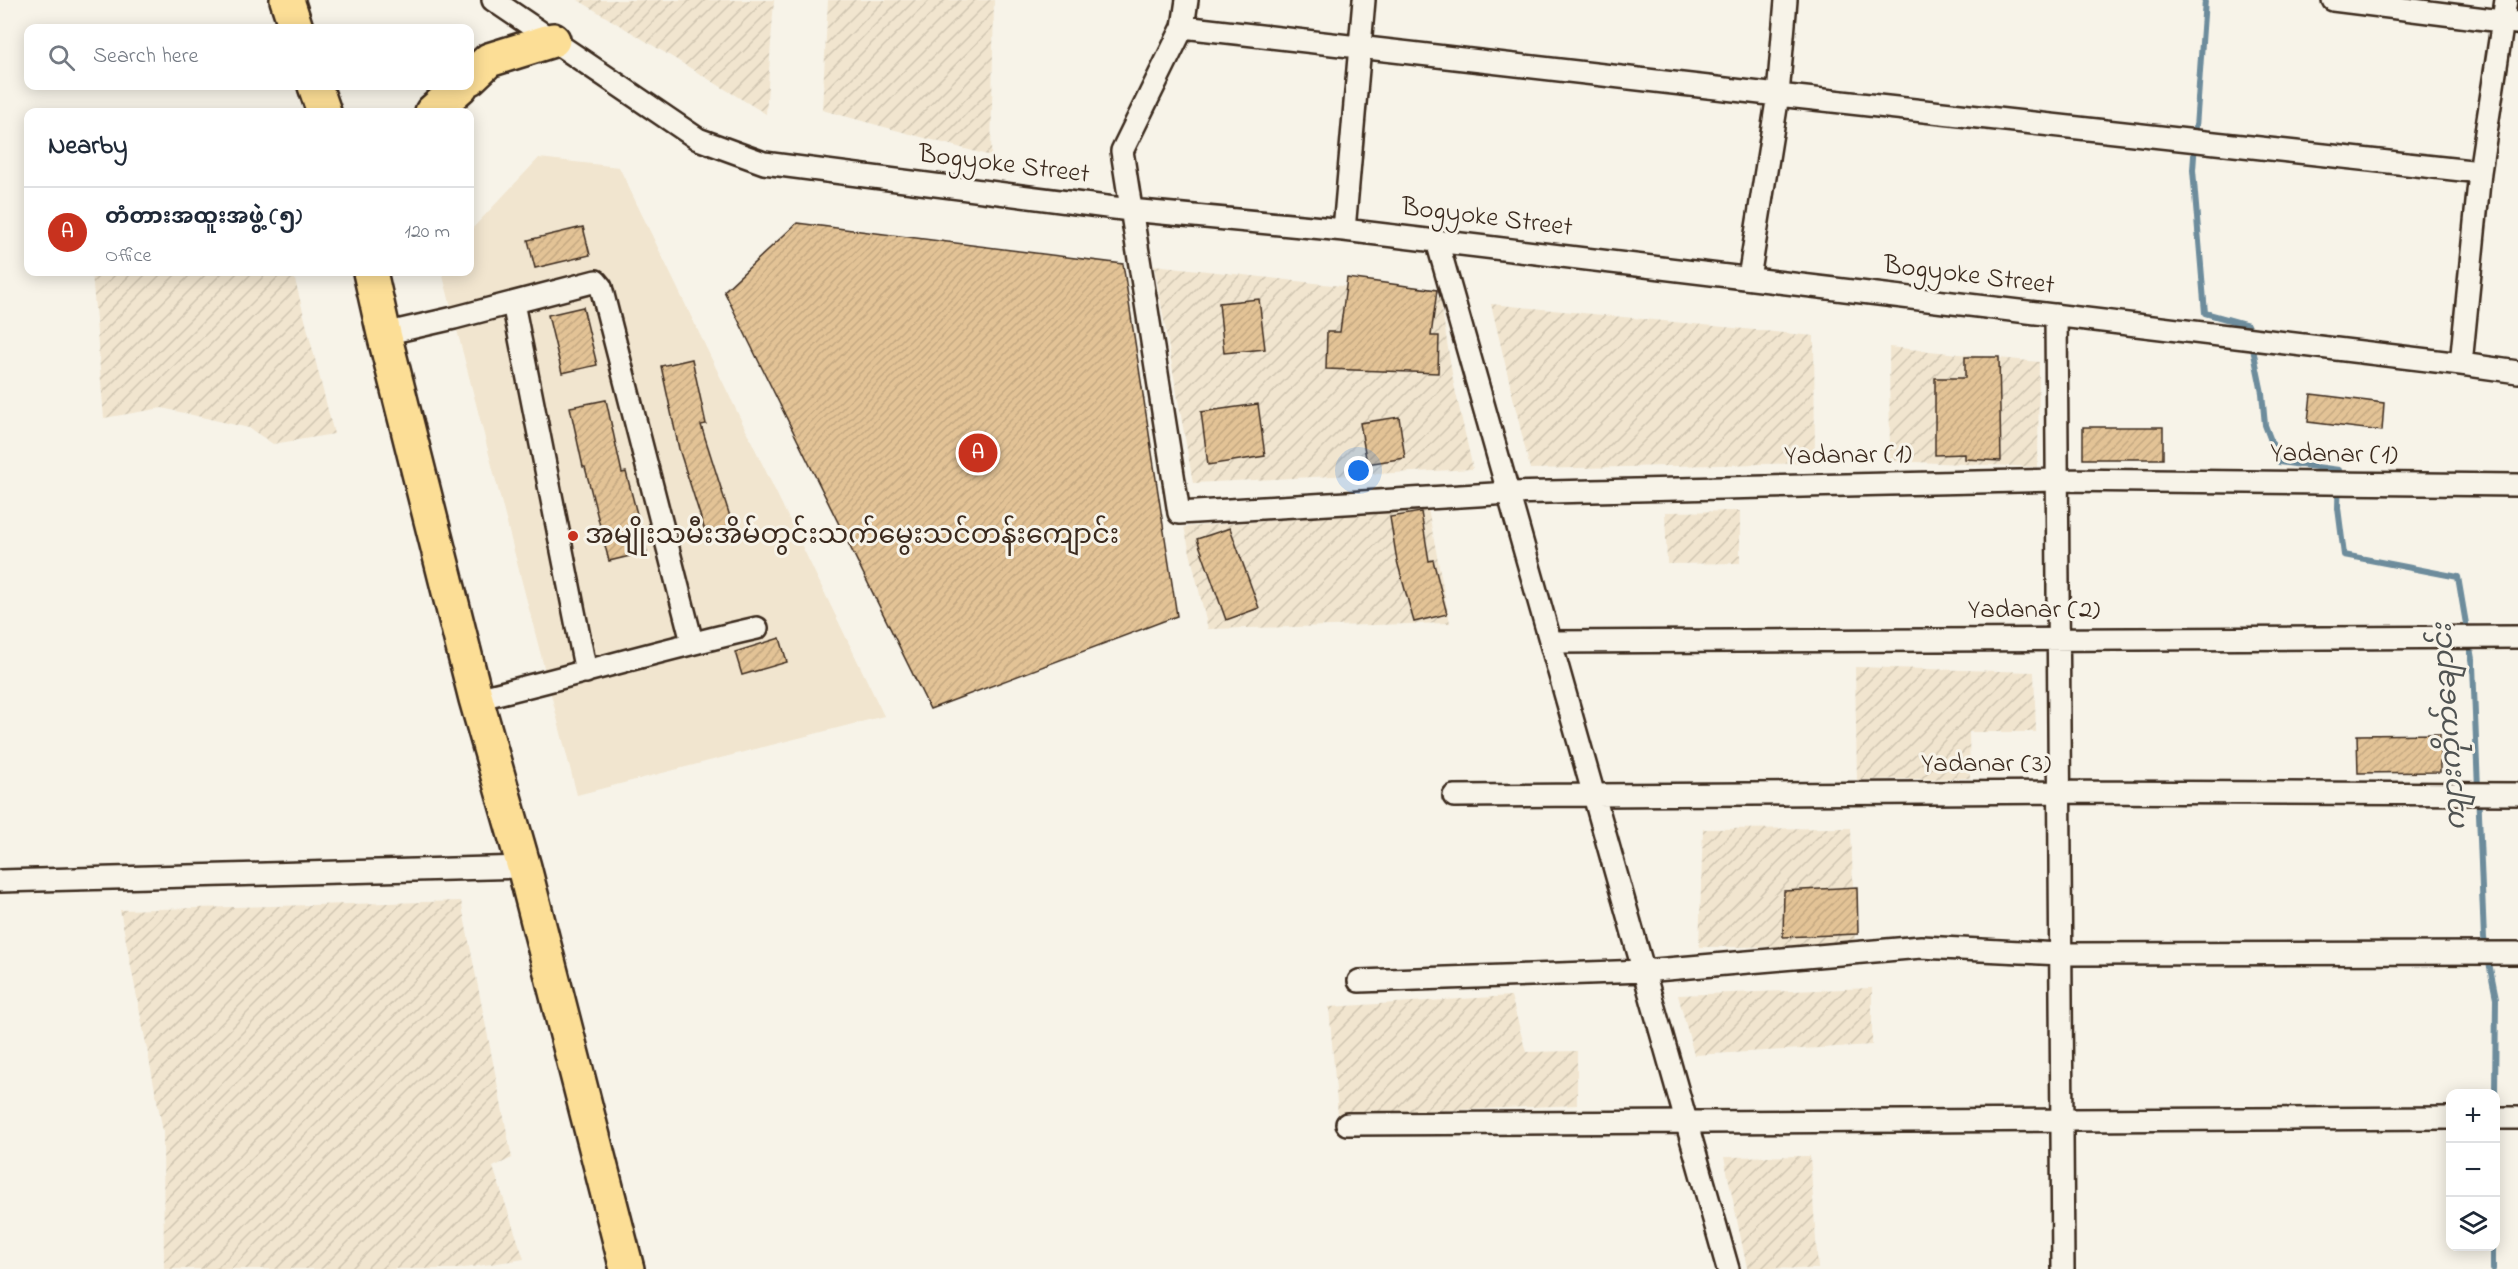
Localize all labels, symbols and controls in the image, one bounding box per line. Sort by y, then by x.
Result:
search box [24,24,474,90]
icon: search [45,41,78,74]
text: Search here [93,41,198,73]
text: Nearby [48,128,127,166]
street label: Bogyoke Street [915,135,1092,195]
street label: Bogyoke Street [1398,188,1575,248]
text: တံတားအထူးအဖွဲ့ (၅) [105,202,302,234]
text: A [61,218,74,247]
text: 120 m [405,218,450,247]
text: Office [105,242,151,271]
street label: Bogyoke Street [1880,246,2057,306]
pin: A [958,430,998,476]
street label: Yadanar (1) [2270,434,2398,476]
street label: Yadanar (1) [1784,435,1912,477]
your location [1344,456,1373,485]
place label: အမျိုးသမီးအိမ်တွင်းသက်မွေးသင်တန်းကျောင်း [585,515,1119,556]
marker: အမျိုးသမီးအိမ်တွင်းသက်မွေးသင်တန်းကျောင်း [566,529,580,543]
street label: Yadanar (2) [1968,591,2100,630]
water label: ကျားကိုက်ချောင်း [2421,619,2479,832]
street label: Yadanar (3) [1921,745,2051,784]
map controls [2446,1089,2500,1251]
button: + [2446,1089,2500,1143]
button: − [2446,1143,2500,1197]
button: layers [2446,1197,2500,1251]

